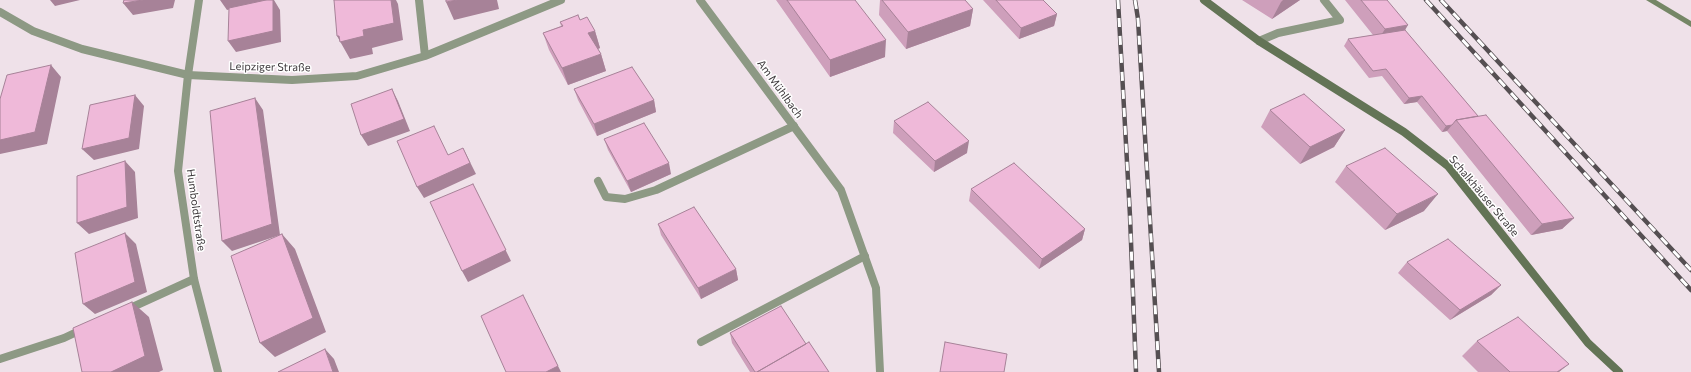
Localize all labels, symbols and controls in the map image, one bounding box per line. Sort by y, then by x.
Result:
street label: Am Mühlbach [754,57,806,121]
street label: Leipziger Straße [229,60,311,74]
street label: Schalkhäuser Straße [1446,153,1522,239]
street label: Humboldtstraße [184,168,208,252]

